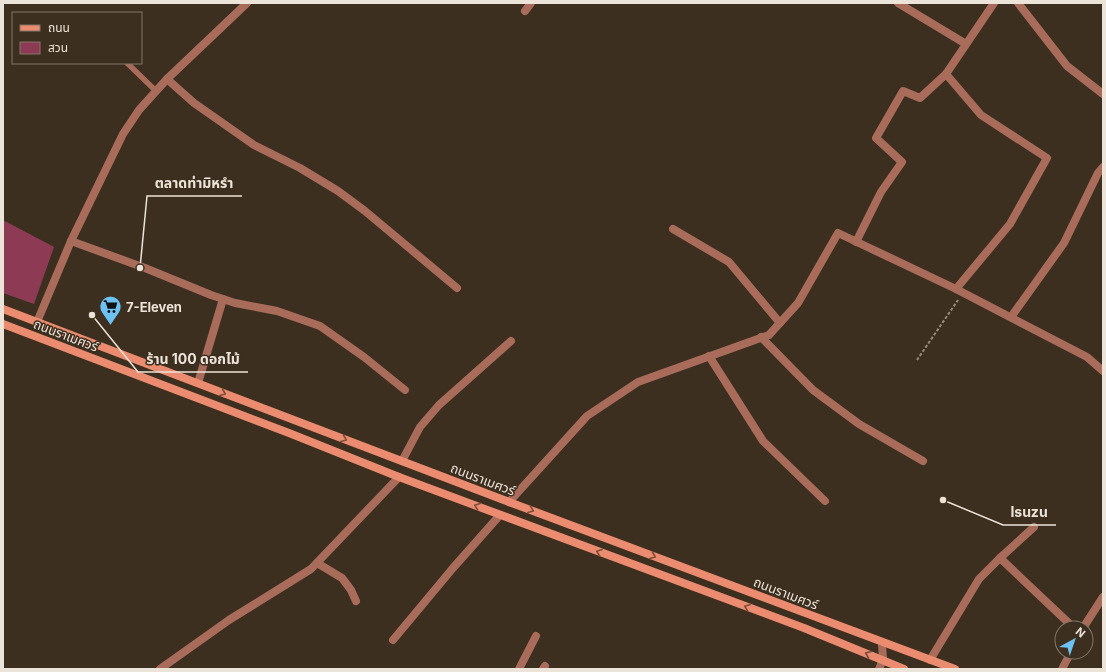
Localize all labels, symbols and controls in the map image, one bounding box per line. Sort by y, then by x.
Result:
legend [12,12,142,64]
text: ถนน [48,20,70,35]
text: สวน [48,40,68,55]
callout: ตลาดท่ามิหรำ [147,170,242,196]
text: ตลาดท่ามิหรำ [155,174,233,191]
supermarket icon: 7-Eleven [97,294,123,327]
place label: 7-Eleven [126,299,182,315]
street label: ถนนราเมศวร์ [31,315,101,355]
callout: ร้าน 100 ดอกไม้ [138,346,248,372]
text: ร้าน 100 ดอกไม้ [146,350,240,367]
one-way arrow [219,388,226,396]
one-way arrow [341,435,348,443]
street label: ถนนราเมศวร์ [448,459,518,499]
callout: Isuzu [1003,499,1056,525]
one-way arrow [474,503,481,511]
text: Isuzu [1010,503,1048,520]
one-way arrow [527,506,534,514]
one-way arrow [596,548,603,556]
one-way arrow [649,552,656,560]
street label: ถนนราเมศวร์ [751,573,821,613]
one-way arrow [744,603,751,612]
north arrow [1054,620,1094,660]
text: N [1073,624,1088,640]
one-way arrow [865,650,872,658]

